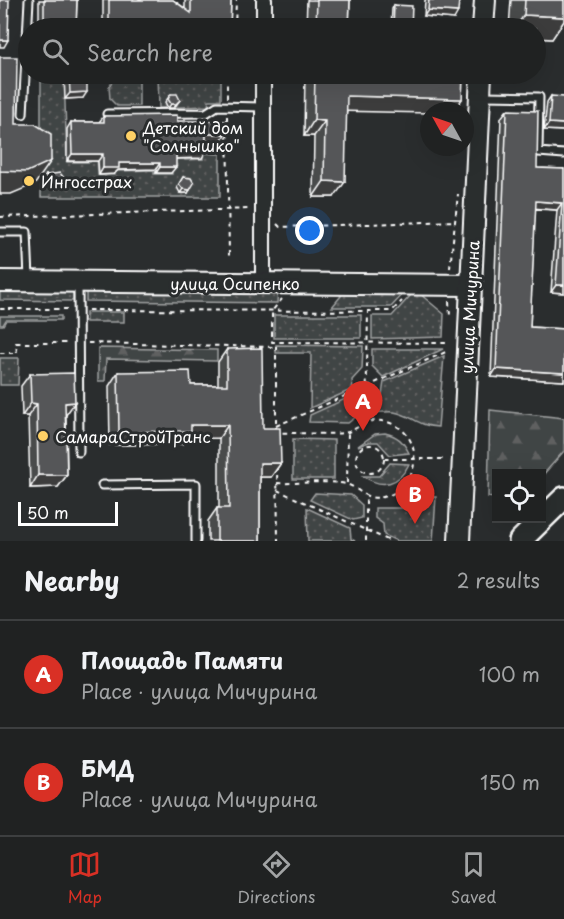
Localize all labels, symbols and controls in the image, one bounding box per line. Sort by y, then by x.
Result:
search box [18,18,546,84]
icon: search [39,35,72,68]
text: Search here [87,35,213,68]
north arrow [420,102,474,156]
place label: Детский дом "Солнышко" [142,115,243,157]
marker: Детский дом "Солнышко" [124,129,138,143]
place label: Ингосстрах [41,169,132,193]
marker: Ингосстрах [22,174,36,188]
your location [295,216,324,245]
street label: улица Мичурина [454,240,484,374]
street label: улица Осипенко [170,271,300,295]
pin: A [344,382,382,431]
place label: СамараСтройТранс [55,424,211,448]
marker: СамараСтройТранс [36,429,50,443]
map controls [492,469,546,523]
button: locate [492,469,546,523]
pin: B [396,474,434,524]
scale bar [18,499,118,526]
text: 50 m [27,500,68,524]
text: Nearby [24,561,119,600]
text: 2 results [457,565,540,595]
text: Площадь Памяти [81,643,283,676]
text: A [36,659,51,689]
text: 100 m [479,659,540,689]
text: Place · улица Мичурина [81,676,317,706]
text: БМД [81,751,134,784]
text: B [37,767,50,797]
text: 150 m [480,767,540,797]
text: Place · улица Мичурина [81,784,317,814]
tab: Map [68,848,102,908]
tab: Directions [237,848,315,908]
tab: Saved [451,848,496,908]

